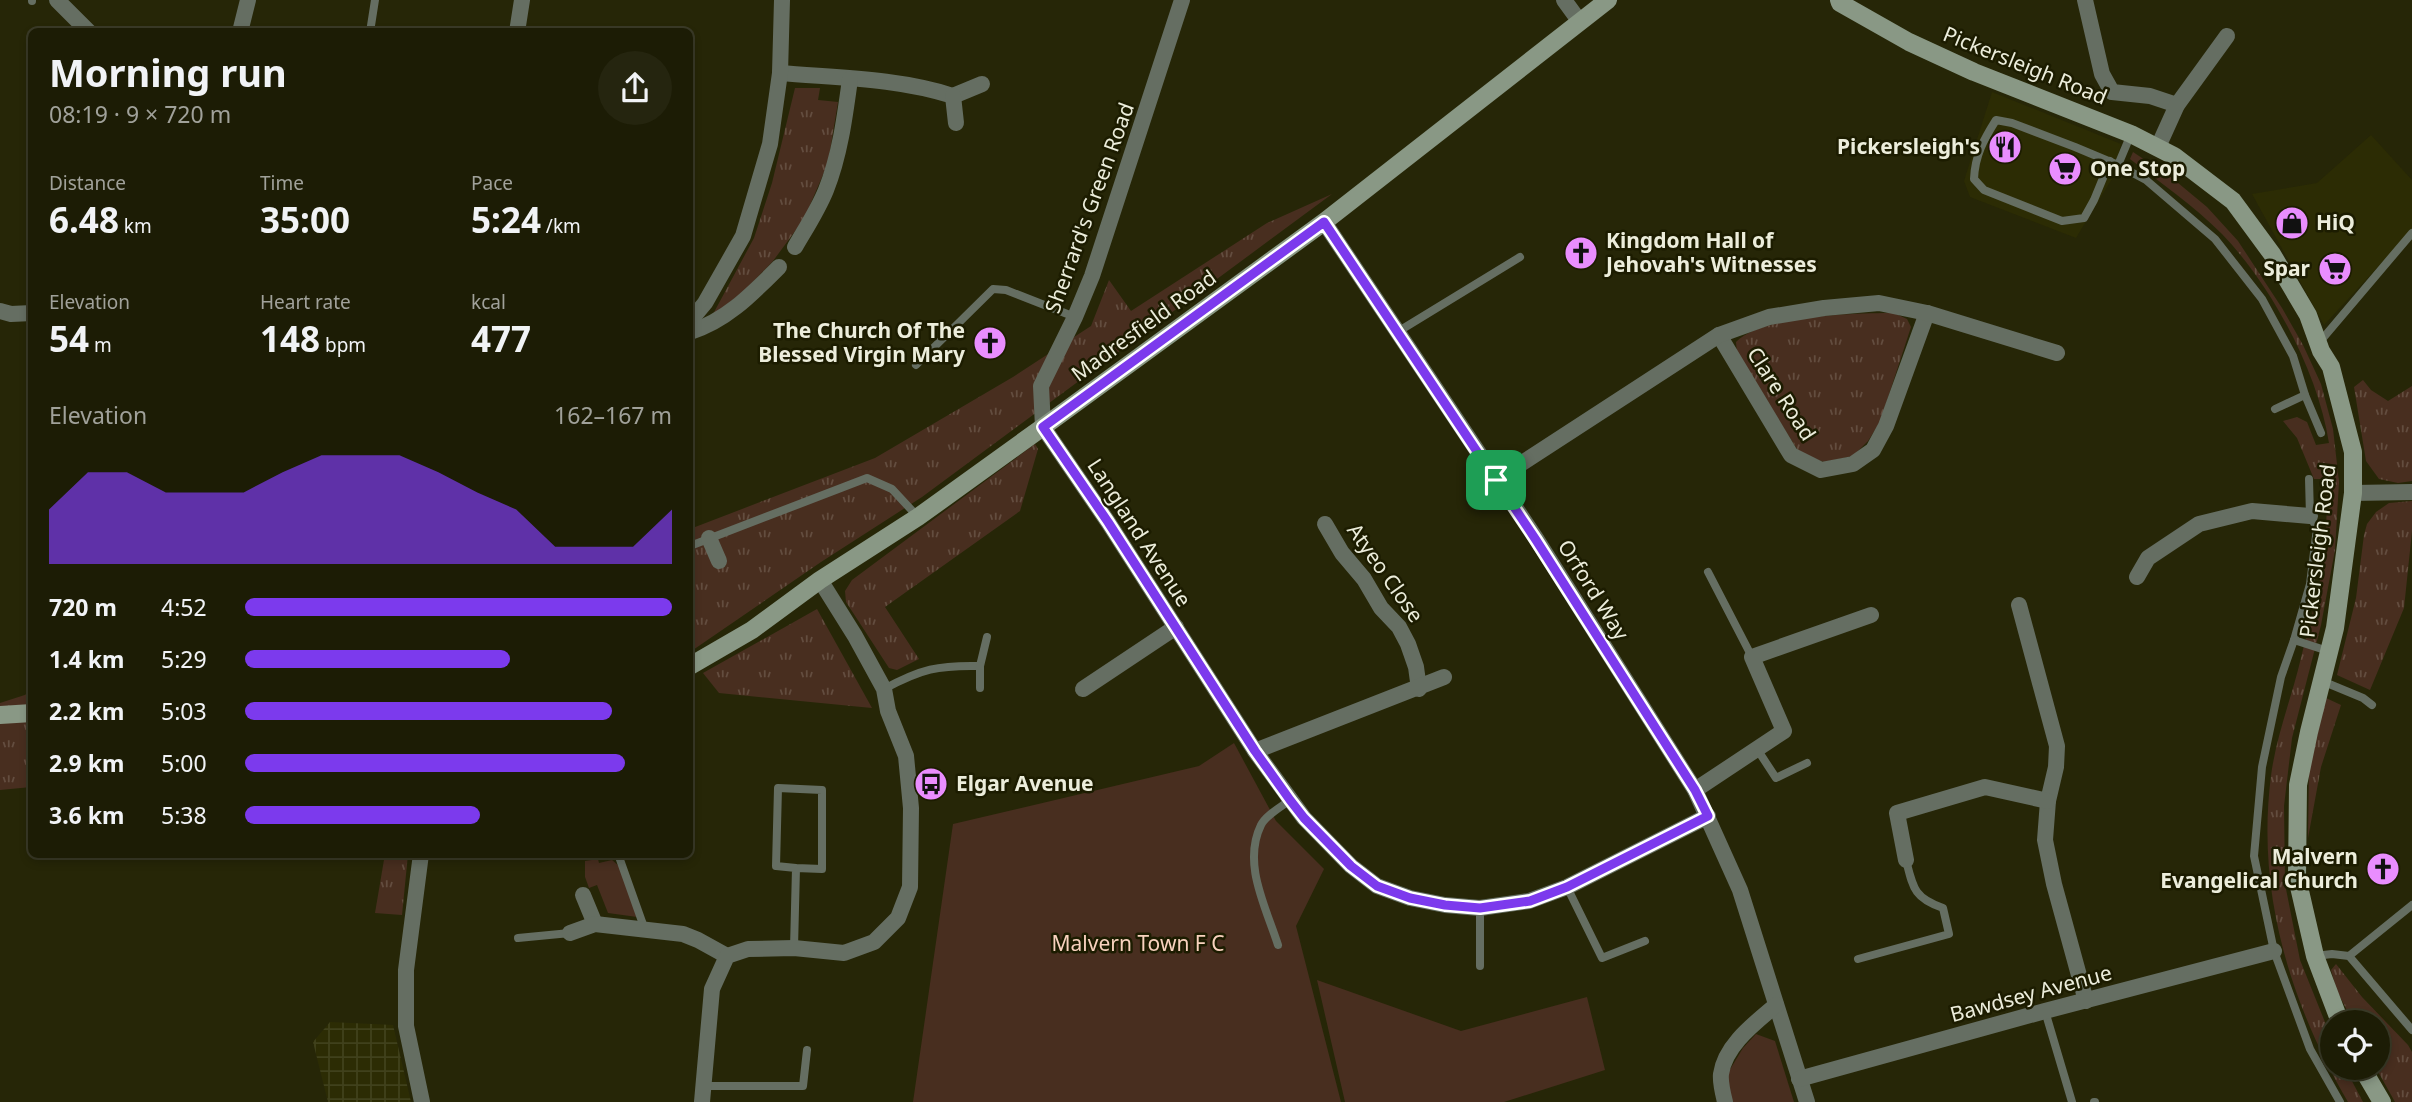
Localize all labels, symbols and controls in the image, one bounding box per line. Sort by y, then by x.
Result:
street label: Pickersleigh Road [1939,19,2112,111]
text: Morning run [49,46,287,98]
button: share [598,51,672,125]
text: 08:19 · 9 × 720 m [49,98,231,130]
street label: Sherrard's Green Road [1038,99,1140,317]
restaurant icon: Pickersleigh's [1986,128,2024,166]
place label: Pickersleigh's [1837,132,1980,160]
supermarket icon: One Stop [2046,150,2084,188]
place label: One Stop [2090,154,2185,182]
text: Distance [49,170,126,196]
text: Time [260,170,304,196]
text: Pace [471,170,513,196]
text: 6.48 [49,196,119,243]
text: 35:00 [260,196,350,243]
text: 5:24 [471,196,541,243]
shop icon: HiQ [2273,204,2311,242]
place label: HiQ [2316,208,2355,236]
text: km [119,213,152,239]
text: /km [541,213,581,239]
place label: Kingdom Hall of Jehovah's Witnesses [1604,226,1817,278]
church icon: Kingdom Hall of Jehovah's Witnesses [1562,234,1600,272]
supermarket icon: Spar [2316,250,2354,288]
place label: Spar [2263,254,2311,282]
street label: Madresfield Road [1065,263,1221,387]
text: Elevation [49,289,130,315]
text: Heart rate [260,289,351,315]
text: kcal [471,289,506,315]
text: 54 [49,315,89,362]
text: 148 [260,315,320,362]
text: 477 [471,315,531,362]
place label: The Church Of The Blessed Virgin Mary [758,316,965,368]
church icon: The Church Of The Blessed Virgin Mary [971,324,1009,362]
text: m [89,332,112,358]
text: bpm [320,332,366,358]
street label: Clare Road [1741,341,1823,446]
text: Elevation [49,399,147,431]
text: 162–167 m [554,399,672,431]
pin [1466,450,1526,510]
street label: Langland Avenue [1082,453,1198,612]
icon: arrive [1477,461,1515,499]
street label: Pickersleigh Road [2292,463,2342,639]
street label: Atyeo Close [1341,517,1430,628]
street label: Orford Way [1552,534,1636,645]
text: 720 m [49,591,117,623]
text: 4:52 [161,591,207,623]
text: 1.4 km [49,643,124,675]
text: 5:29 [161,643,207,675]
text: 2.2 km [49,695,124,727]
text: 5:03 [161,695,207,727]
text: 2.9 km [49,747,124,779]
text: 5:00 [161,747,207,779]
bus stop icon: Elgar Avenue [912,765,950,803]
place label: Elgar Avenue [956,769,1094,797]
text: 3.6 km [49,799,124,831]
text: 5:38 [161,799,207,831]
place label: Malvern Evangelical Church [2160,842,2358,894]
church icon: Malvern Evangelical Church [2364,850,2402,888]
park label: Malvern Town F C [1052,929,1224,957]
street label: Bawdsey Avenue [1947,958,2115,1028]
map controls [2320,1010,2390,1080]
button: locate [2320,1010,2390,1080]

